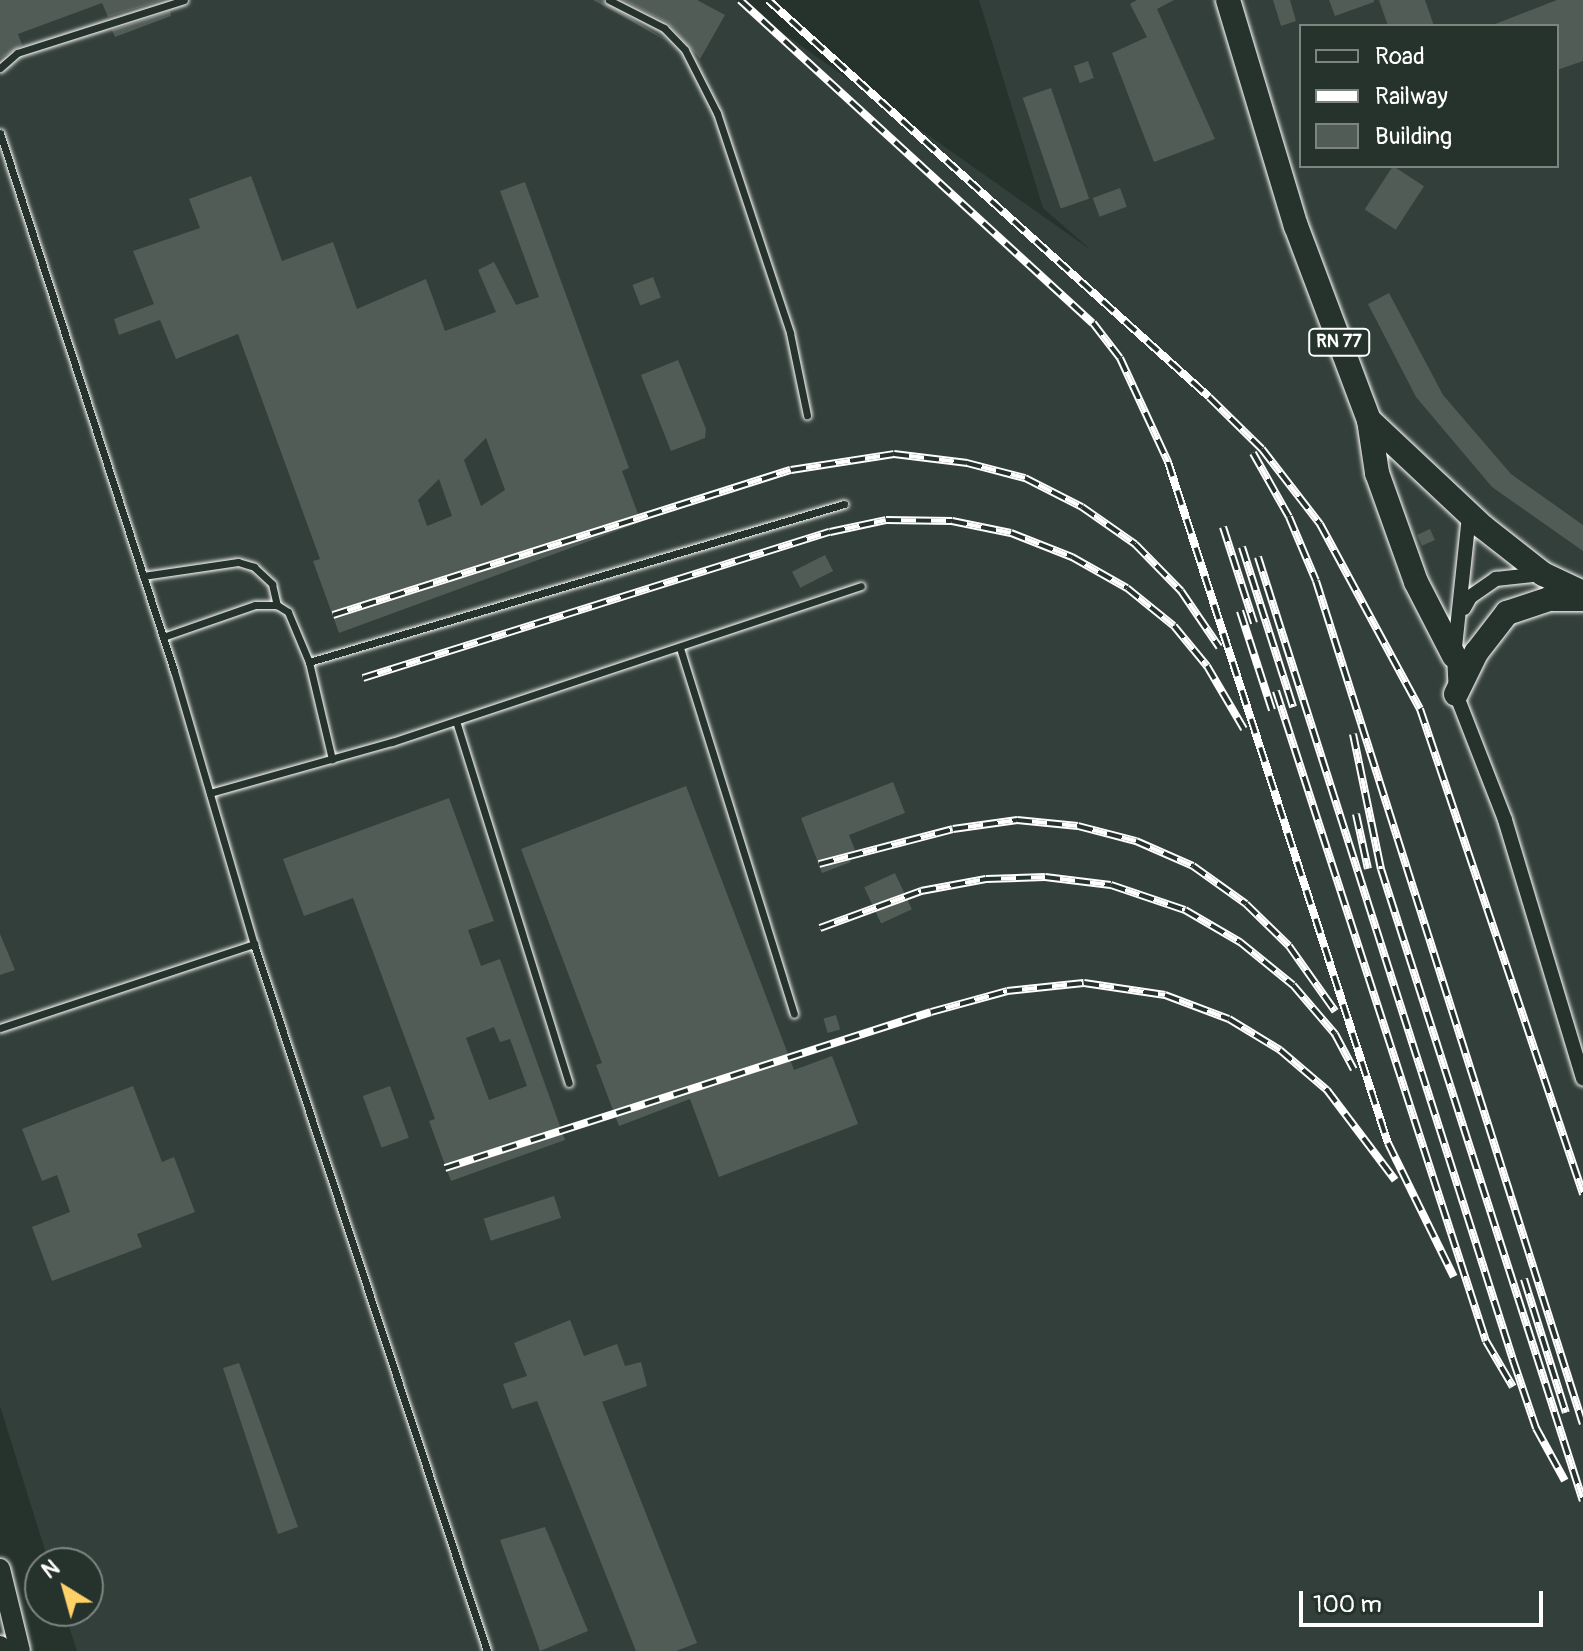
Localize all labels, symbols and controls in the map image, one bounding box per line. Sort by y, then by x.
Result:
legend [1299,24,1559,168]
text: Road [1375,42,1425,71]
text: Railway [1375,82,1448,111]
text: Building [1375,122,1452,151]
road number: RN 77 [1307,328,1371,356]
north arrow [24,1547,104,1627]
text: N [36,1554,65,1585]
scale bar [1303,1575,1547,1625]
text: 100 m [1313,1590,1382,1619]

